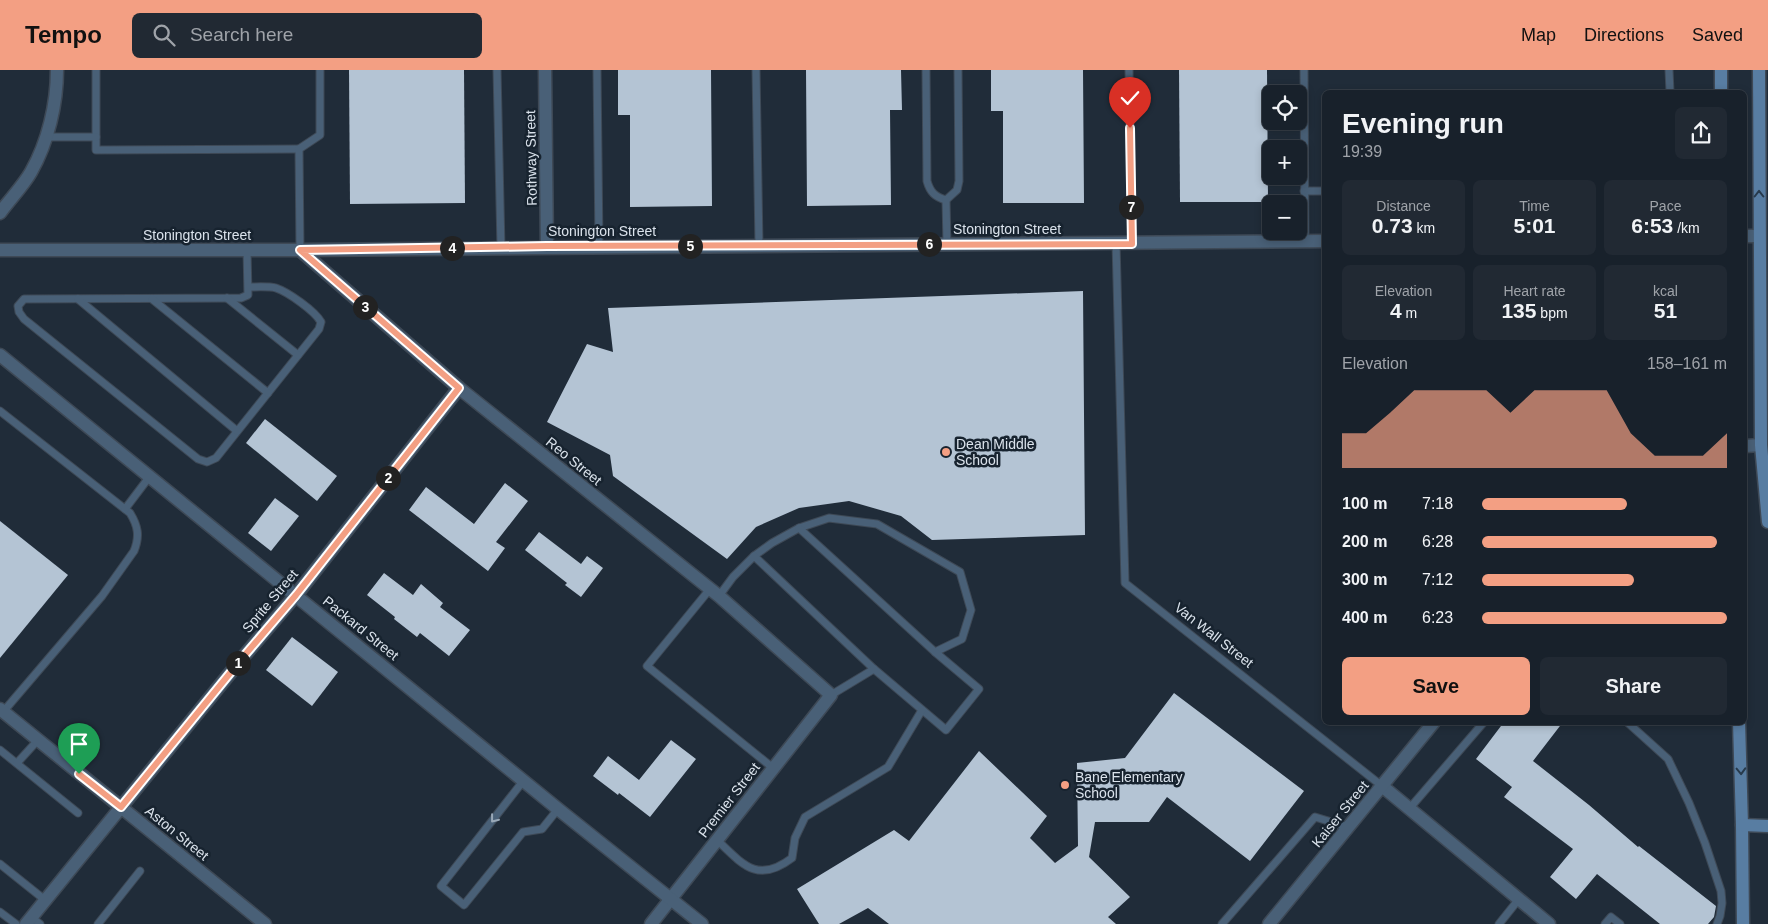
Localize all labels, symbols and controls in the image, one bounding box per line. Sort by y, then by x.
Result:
search box [132,13,482,58]
text: Tempo [25,21,102,48]
icon: search [150,21,178,49]
text: Search here [190,24,293,45]
text: Map [1521,25,1556,45]
text: Directions [1584,25,1664,45]
text: Saved [1692,25,1743,45]
pin [1109,77,1151,128]
icon: check [1116,84,1144,112]
map controls [1262,85,1307,240]
button: locate [1262,85,1307,130]
button: share [1675,107,1727,159]
text: Evening run [1342,108,1504,139]
street label: Rothway Street [522,110,540,206]
button: + [1262,140,1307,185]
text: 19:39 [1342,143,1382,160]
one-way arrow [1754,190,1764,198]
pin: 7 [1118,194,1144,220]
button: − [1262,195,1307,240]
text: Distance [1376,198,1431,214]
text: Time [1519,198,1550,214]
text: Pace [1650,198,1681,214]
text: 7 [1128,199,1135,215]
text: 0.73 [1372,214,1413,237]
text: 5:01 [1513,214,1556,237]
text: 6:53 [1631,214,1673,237]
text: km [1413,220,1435,236]
text: /km [1673,220,1700,236]
street label: Stonington Street [953,221,1061,237]
street label: Stonington Street [548,223,656,239]
street label: Stonington Street [143,227,251,243]
pin: 6 [916,232,942,256]
pin: 5 [678,234,702,258]
pin: 4 [440,236,464,260]
text: 6 [926,236,933,252]
text: 5 [687,238,694,254]
text: 4 [449,240,456,256]
text: Elevation [1375,283,1432,299]
text: Heart rate [1503,283,1566,299]
text: kcal [1653,283,1678,299]
pin: 3 [352,294,378,320]
text: 3 [362,299,369,315]
text: 4 [1390,299,1402,322]
text: 135 [1501,299,1536,322]
text: 51 [1654,299,1677,322]
text: m [1402,305,1417,321]
text: bpm [1536,305,1568,321]
text: Elevation [1342,355,1408,372]
text: 158–161 m [1647,355,1727,372]
street label: Reo Street [543,434,605,488]
place label: Dean Middle School [956,436,1035,468]
marker: Dean Middle School [940,446,952,458]
pin: 2 [376,466,400,490]
text: 2 [385,470,392,486]
text: 100 m [1342,495,1387,512]
text: 7:18 [1422,495,1453,512]
text: 200 m [1342,533,1387,550]
text: 6:28 [1422,533,1453,550]
street label: Sprite Street [239,566,301,636]
text: 300 m [1342,571,1387,588]
text: 7:12 [1422,571,1453,588]
street label: Packard Street [320,593,402,663]
street label: Van Wall Street [1171,599,1257,671]
text: 400 m [1342,609,1387,626]
text: 6:23 [1422,609,1453,626]
pin: 1 [226,650,250,676]
text: 1 [235,655,242,671]
button: Save [1342,657,1530,715]
button: Share [1540,657,1727,715]
pin [58,723,100,774]
icon: arrive [65,730,93,758]
street label: Premier Street [695,759,763,840]
one-way arrow [1735,767,1746,775]
place label: Bane Elementary School [1075,769,1182,801]
street label: Kaiser Street [1308,777,1372,850]
marker: Bane Elementary School [1059,779,1071,791]
street label: Aston Street [142,803,212,864]
one-way arrow [491,813,499,822]

